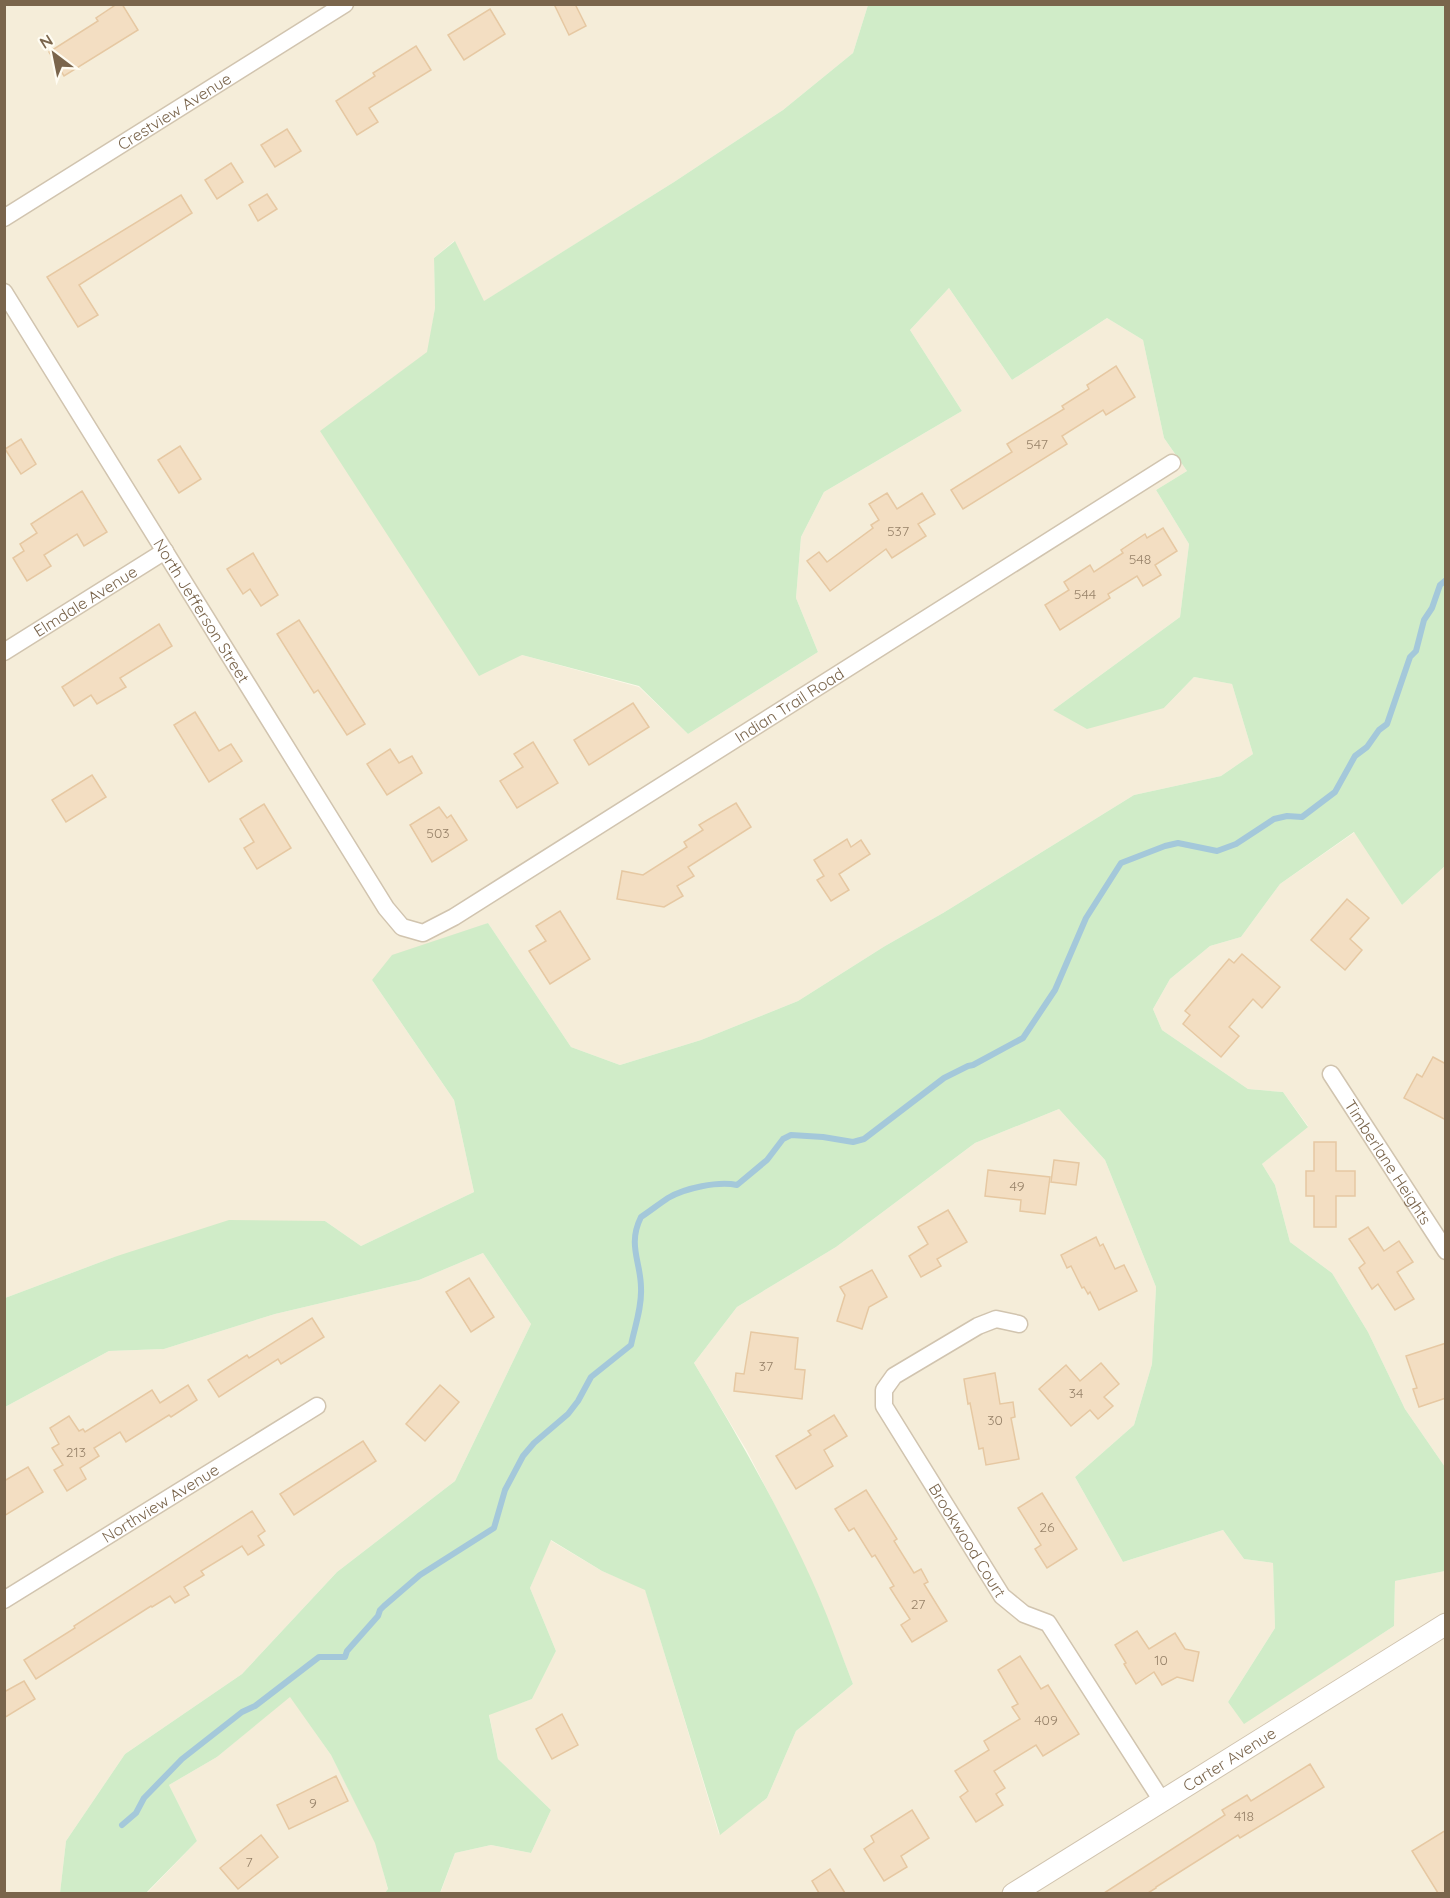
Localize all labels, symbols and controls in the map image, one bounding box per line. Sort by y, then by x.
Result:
north arrow [24,24,84,84]
text: N [36,30,56,53]
street label: Crestview Avenue [114,68,235,154]
house number: 547 [1026,435,1048,453]
house number: 537 [887,522,909,540]
street label: North Jefferson Street [149,535,254,686]
house number: 548 [1129,550,1151,568]
street label: Elmdale Avenue [30,561,141,641]
house number: 544 [1074,585,1096,603]
street label: Indian Trail Road [731,663,848,747]
house number: 503 [426,824,450,842]
street label: Timberlane Heights [1340,1096,1436,1228]
house number: 49 [1010,1177,1025,1195]
house number: 37 [759,1357,773,1375]
house number: 34 [1069,1384,1083,1402]
house number: 30 [987,1411,1003,1429]
house number: 213 [66,1443,86,1461]
street label: Northview Avenue [98,1459,223,1547]
street label: Brookwood Court [925,1480,1010,1601]
house number: 26 [1039,1518,1055,1536]
house number: 27 [911,1595,925,1613]
house number: 10 [1154,1651,1168,1669]
house number: 409 [1034,1711,1058,1729]
street label: Carter Avenue [1179,1723,1280,1796]
house number: 9 [309,1794,317,1812]
house number: 418 [1234,1807,1254,1825]
house number: 7 [245,1853,253,1871]

